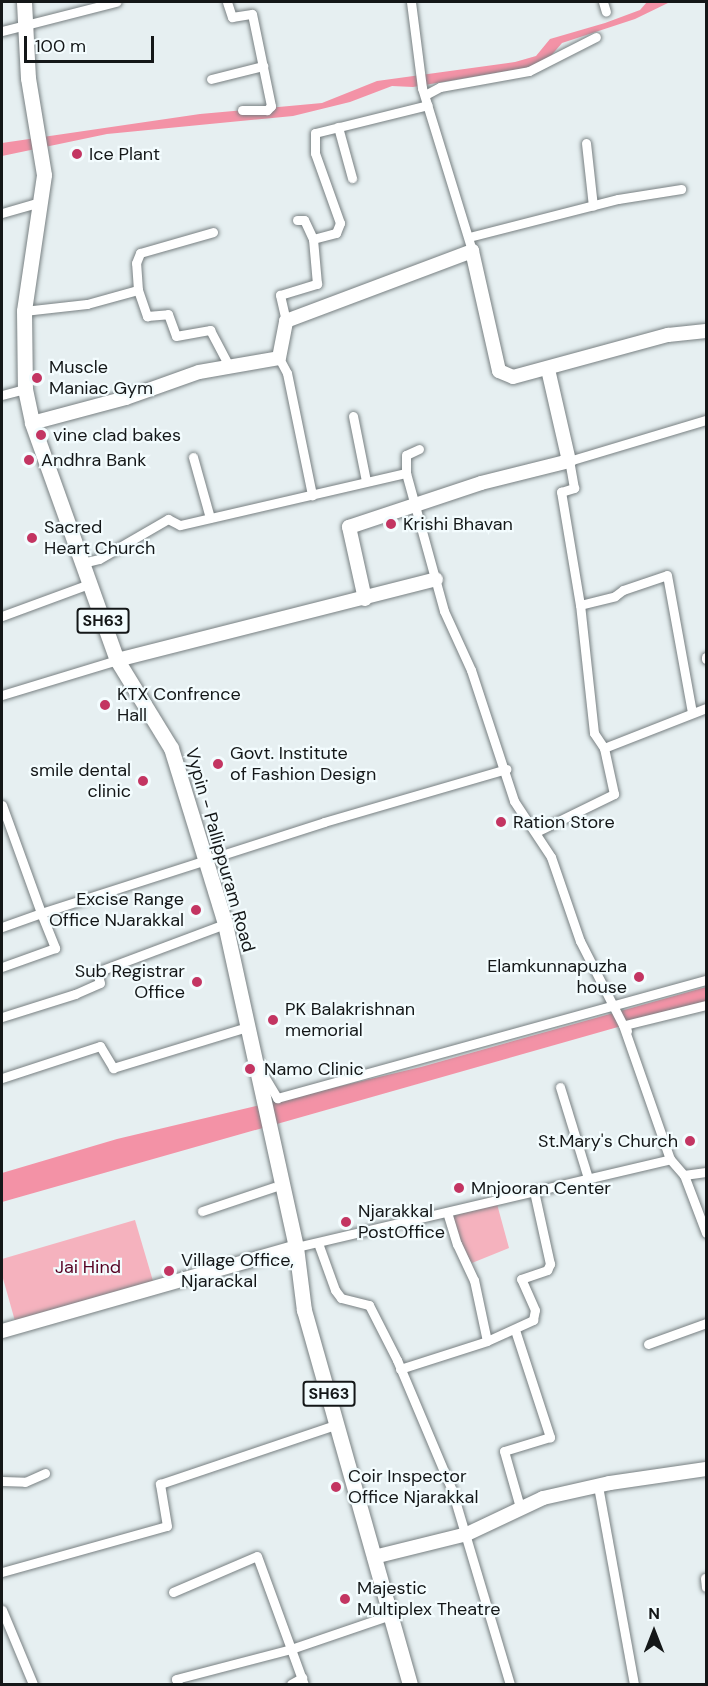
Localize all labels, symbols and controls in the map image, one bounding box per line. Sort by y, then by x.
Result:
scale bar [27,24,158,62]
text: 100 m [35,34,86,58]
place label: Ice Plant [89,143,160,165]
marker: Ice Plant [70,147,84,161]
place label: Muscle Maniac Gym [49,357,153,400]
marker: Muscle Maniac Gym [30,371,44,385]
place label: vine clad bakes [53,424,181,446]
marker: vine clad bakes [34,428,48,442]
place label: Andhra Bank [41,449,146,471]
marker: Andhra Bank [22,453,36,467]
place label: Krishi Bhavan [403,513,513,535]
place label: Sacred Heart Church [44,517,155,560]
marker: Krishi Bhavan [384,517,398,531]
marker: Sacred Heart Church [25,531,39,545]
road number: SH63 [76,608,130,634]
place label: KTX Confrence Hall [117,684,241,726]
marker: KTX Confrence Hall [98,698,112,712]
place label: Govt. Institute of Fashion Design [230,743,376,786]
street label: Vypin - Pallippuram Road [180,745,260,955]
marker: Govt. Institute of Fashion Design [211,757,225,771]
place label: smile dental clinic [30,760,131,802]
marker: smile dental clinic [136,774,150,788]
place label: Ration Store [513,811,615,833]
marker: Ration Store [494,815,508,829]
place label: Excise Range Office NJarakkal [49,889,184,932]
marker: Excise Range Office NJarakkal [189,903,203,917]
place label: Elamkunnapuzha house [487,956,627,998]
place label: Sub Registrar Office [75,961,185,1004]
marker: Elamkunnapuzha house [632,970,646,984]
marker: Sub Registrar Office [190,975,204,989]
place label: PK Balakrishnan memorial [285,999,415,1042]
marker: PK Balakrishnan memorial [266,1013,280,1027]
place label: Namo Clinic [264,1058,364,1080]
marker: Namo Clinic [241,1060,259,1078]
place label: St.Mary's Church [538,1130,678,1152]
marker: St.Mary's Church [683,1134,697,1148]
place label: Mnjooran Center [471,1177,611,1199]
marker: Mnjooran Center [452,1181,466,1195]
place label: Njarakkal PostOffice [358,1201,445,1244]
marker: Njarakkal PostOffice [339,1215,353,1229]
place label: Village Office, Njarackal [181,1250,294,1292]
park label: Jai Hind [55,1256,121,1278]
marker: Village Office, Njarackal [162,1264,176,1278]
road number: SH63 [302,1381,356,1407]
place label: Coir Inspector Office Njarakkal [348,1466,478,1508]
marker: Coir Inspector Office Njarakkal [329,1480,343,1494]
place label: Majestic Multiplex Theatre [357,1578,500,1620]
marker: Majestic Multiplex Theatre [338,1592,352,1606]
north arrow [624,1602,684,1662]
text: N [648,1603,660,1624]

